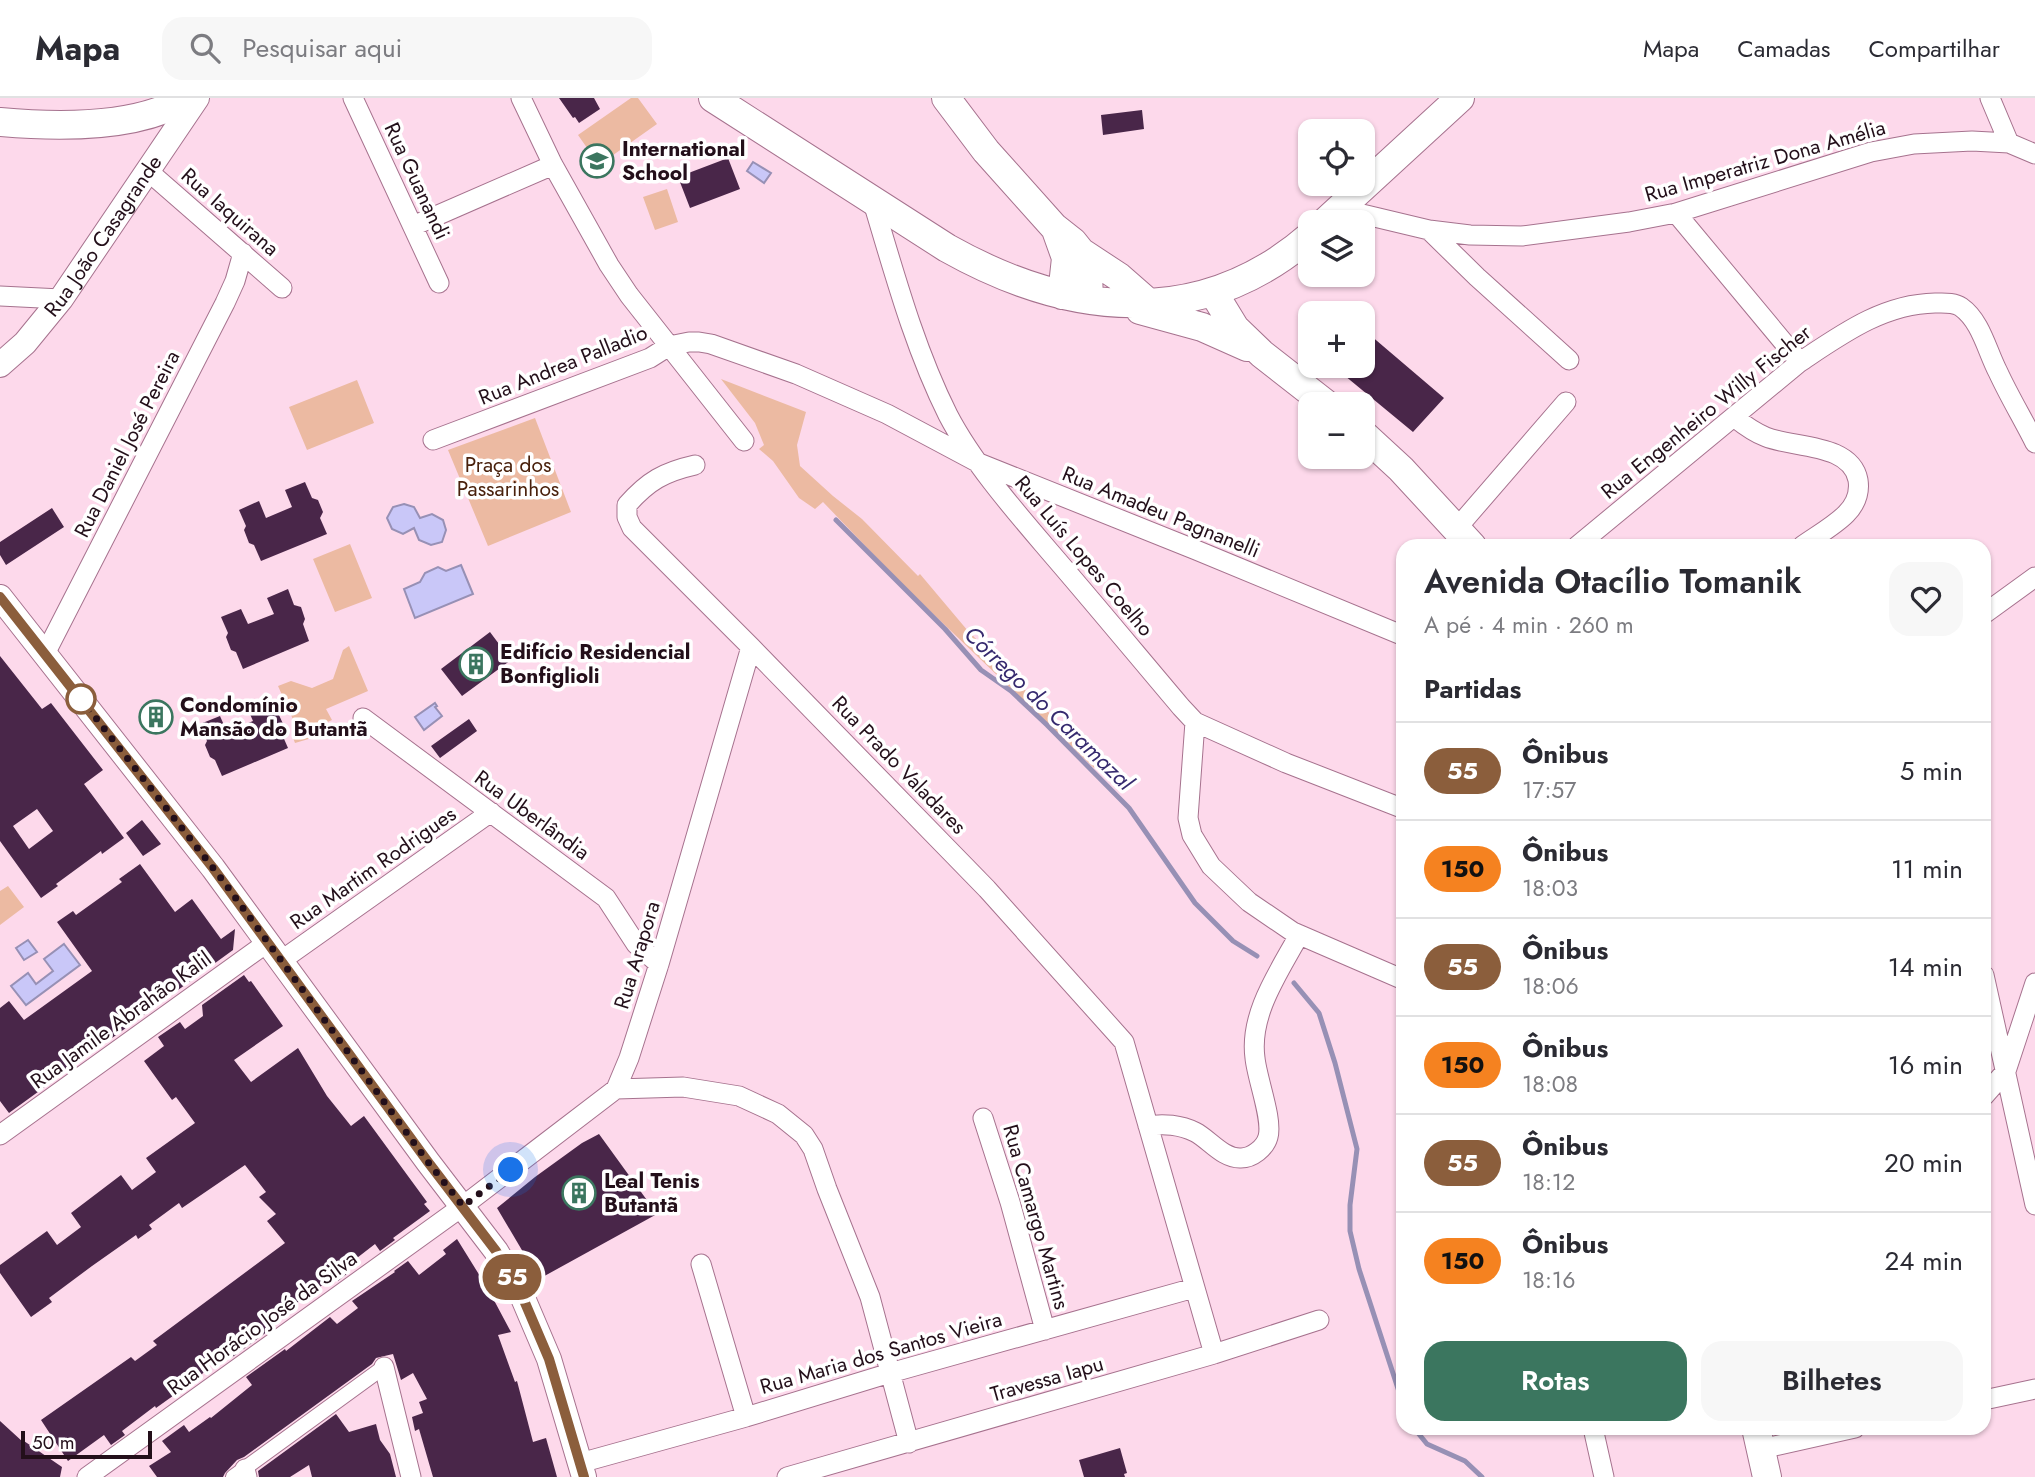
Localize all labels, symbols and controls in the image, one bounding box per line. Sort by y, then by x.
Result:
search box [162,17,652,80]
text: Mapa [35,25,120,72]
icon: search [186,29,224,67]
text: Pesquisar aqui [242,29,402,67]
text: Mapa [1643,31,1699,66]
text: Camadas [1737,31,1830,66]
text: Compartilhar [1868,31,2000,66]
street label: Rua Imperatriz Dona Amélia [1641,112,1889,210]
street label: Rua Guanandi [377,117,457,245]
map controls [1298,119,1375,469]
button: locate [1298,119,1375,196]
place label: International School [622,134,745,188]
school or university icon: International School [578,142,616,180]
street label: Rua João Casagrande [37,149,169,323]
street label: Rua Iaquirana [174,161,286,263]
button: layers [1298,210,1375,287]
button: + [1298,301,1375,378]
street label: Rua Andrea Palladio [474,317,652,413]
street label: Rua Engenheiro Willy Fischer [1595,317,1818,506]
street label: Rua Daniel José Pereira [67,345,187,543]
button: − [1298,392,1375,469]
park label: Praça dos Passarinhos [457,450,559,504]
street label: Rua Amadeu Pagnanelli [1058,459,1264,565]
street label: Rua Luís Lopes Coelho [1008,469,1160,643]
text: Avenida Otacílio Tomanik [1424,558,1802,605]
button: heart [1889,562,1963,636]
text: A pé · 4 min · 260 m [1424,608,1634,642]
water label: Córrego do Caramazal [957,618,1142,799]
place label: Edifício Residencial Bonfiglioli [500,637,691,691]
building icon: Edifício Residencial Bonfiglioli [457,645,495,683]
text: Partidas [1424,670,1521,708]
unlabelled marker [66,684,96,714]
street label: Rua Prado Valadares [825,689,973,841]
place label: Condomínio Mansão do Butantã [180,690,368,744]
building icon: Condomínio Mansão do Butantã [137,698,175,736]
text: Ônibus [1522,735,1608,773]
text: 5 min [1900,752,1963,790]
text: 55 [1447,753,1478,788]
street label: Rua Uberlândia [468,763,596,867]
text: 17:57 [1522,773,1576,807]
street label: Rua Martim Rodrigues [284,799,462,937]
text: Ônibus [1522,833,1608,871]
text: 11 min [1891,850,1963,888]
text: 150 [1441,851,1484,886]
text: 18:03 [1522,871,1578,905]
street label: Rua Arapora [606,897,668,1013]
text: Ônibus [1522,931,1608,969]
street label: Rua Jamile Abrahão Kalil [24,944,218,1096]
text: 14 min [1888,948,1963,986]
text: 55 [1447,949,1478,984]
text: 18:06 [1522,969,1579,1003]
text: Ônibus [1522,1029,1608,1067]
text: 16 min [1888,1046,1963,1084]
text: 150 [1441,1047,1484,1082]
text: 18:08 [1522,1067,1578,1101]
street label: Rua Camargo Martins [995,1121,1077,1313]
text: Ônibus [1522,1127,1608,1165]
text: 20 min [1884,1144,1963,1182]
text: 55 [1447,1145,1478,1180]
your location [493,1152,528,1187]
text: 18:12 [1522,1165,1575,1199]
place label: Leal Tenis Butantã [604,1166,700,1220]
building icon: Leal Tenis Butantã [560,1174,598,1212]
text: Ônibus [1522,1225,1608,1263]
text: 24 min [1885,1242,1963,1280]
text: 150 [1441,1243,1484,1278]
street label: Rua Horácio José da Silva [161,1244,363,1402]
line badge: 55 [480,1254,544,1300]
text: 55 [497,1259,527,1294]
text: 18:16 [1522,1263,1575,1297]
street label: Rua Maria dos Santos Vieira [757,1304,1005,1402]
button: Rotas [1424,1341,1687,1421]
button: Bilhetes [1701,1341,1963,1421]
street label: Travessa Iapu [987,1349,1107,1409]
scale bar [21,1428,152,1460]
text: 50 m [32,1429,75,1456]

